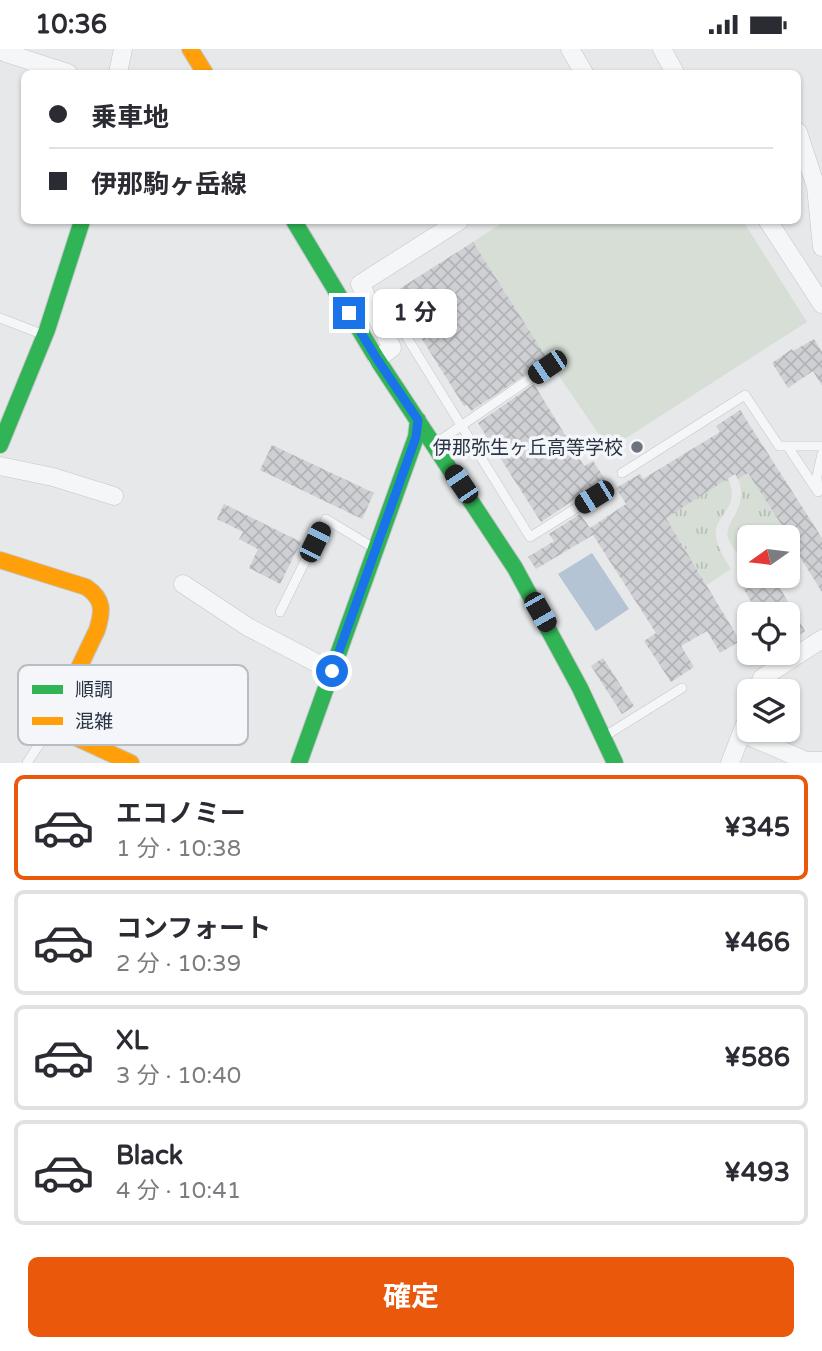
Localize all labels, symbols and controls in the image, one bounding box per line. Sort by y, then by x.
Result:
text: 10:36 [35,9,107,40]
text: 乗車地 [91,102,169,133]
text: 伊那駒ヶ岳線 [91,169,247,200]
callout: 1 分 [374,289,458,337]
route end [333,297,365,329]
text: 1 分 [393,299,437,327]
car [524,347,571,387]
place label: 伊那弥生ヶ丘高等学校 [433,437,623,459]
marker: 伊那弥生ヶ丘高等学校 [629,439,645,455]
car [441,461,482,507]
car [571,477,618,517]
car [297,519,334,565]
north arrow [737,525,800,588]
map controls [737,525,800,742]
car [521,589,560,635]
button: locate [737,602,800,665]
route start [316,655,348,687]
legend [18,665,248,745]
text: 順調 [75,679,113,701]
button: layers [737,679,800,742]
text: 混雑 [75,711,113,733]
icon: car [32,796,95,859]
text: エコノミー [116,798,246,829]
text: ¥345 [724,812,790,843]
text: 1 分 · 10:38 [116,835,241,863]
icon: car [32,911,95,974]
text: コンフォート [116,913,271,944]
text: ¥466 [724,927,790,958]
text: 2 分 · 10:39 [116,950,241,978]
text: XL [116,1025,148,1056]
icon: car [32,1026,95,1089]
text: ¥586 [724,1042,790,1073]
text: 3 分 · 10:40 [116,1062,241,1090]
text: Black [116,1140,183,1171]
icon: car [32,1141,95,1204]
text: ¥493 [724,1157,790,1188]
text: 4 分 · 10:41 [116,1177,241,1205]
button: 確定 [28,1257,794,1337]

